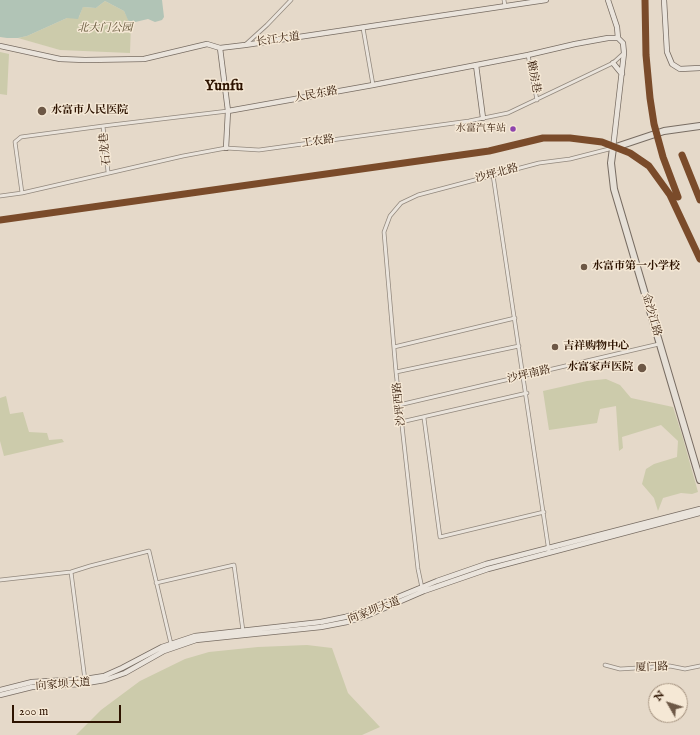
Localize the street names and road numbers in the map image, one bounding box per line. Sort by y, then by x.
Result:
street label: 长江大道 [255,30,301,50]
street label: 糖房巷 [523,60,543,94]
street label: 人民东路 [293,85,339,105]
street label: 石龙巷 [98,132,114,166]
street label: 工农路 [301,133,335,151]
street label: 沙坪北路 [474,162,520,186]
street label: 金沙江路 [639,292,663,338]
street label: 沙坪南路 [506,364,552,386]
street label: 沙坪西路 [391,381,409,427]
street label: 向家坝大道 [346,595,402,627]
street label: 厦门路 [635,661,669,675]
street label: 向家坝大道 [35,676,91,694]

